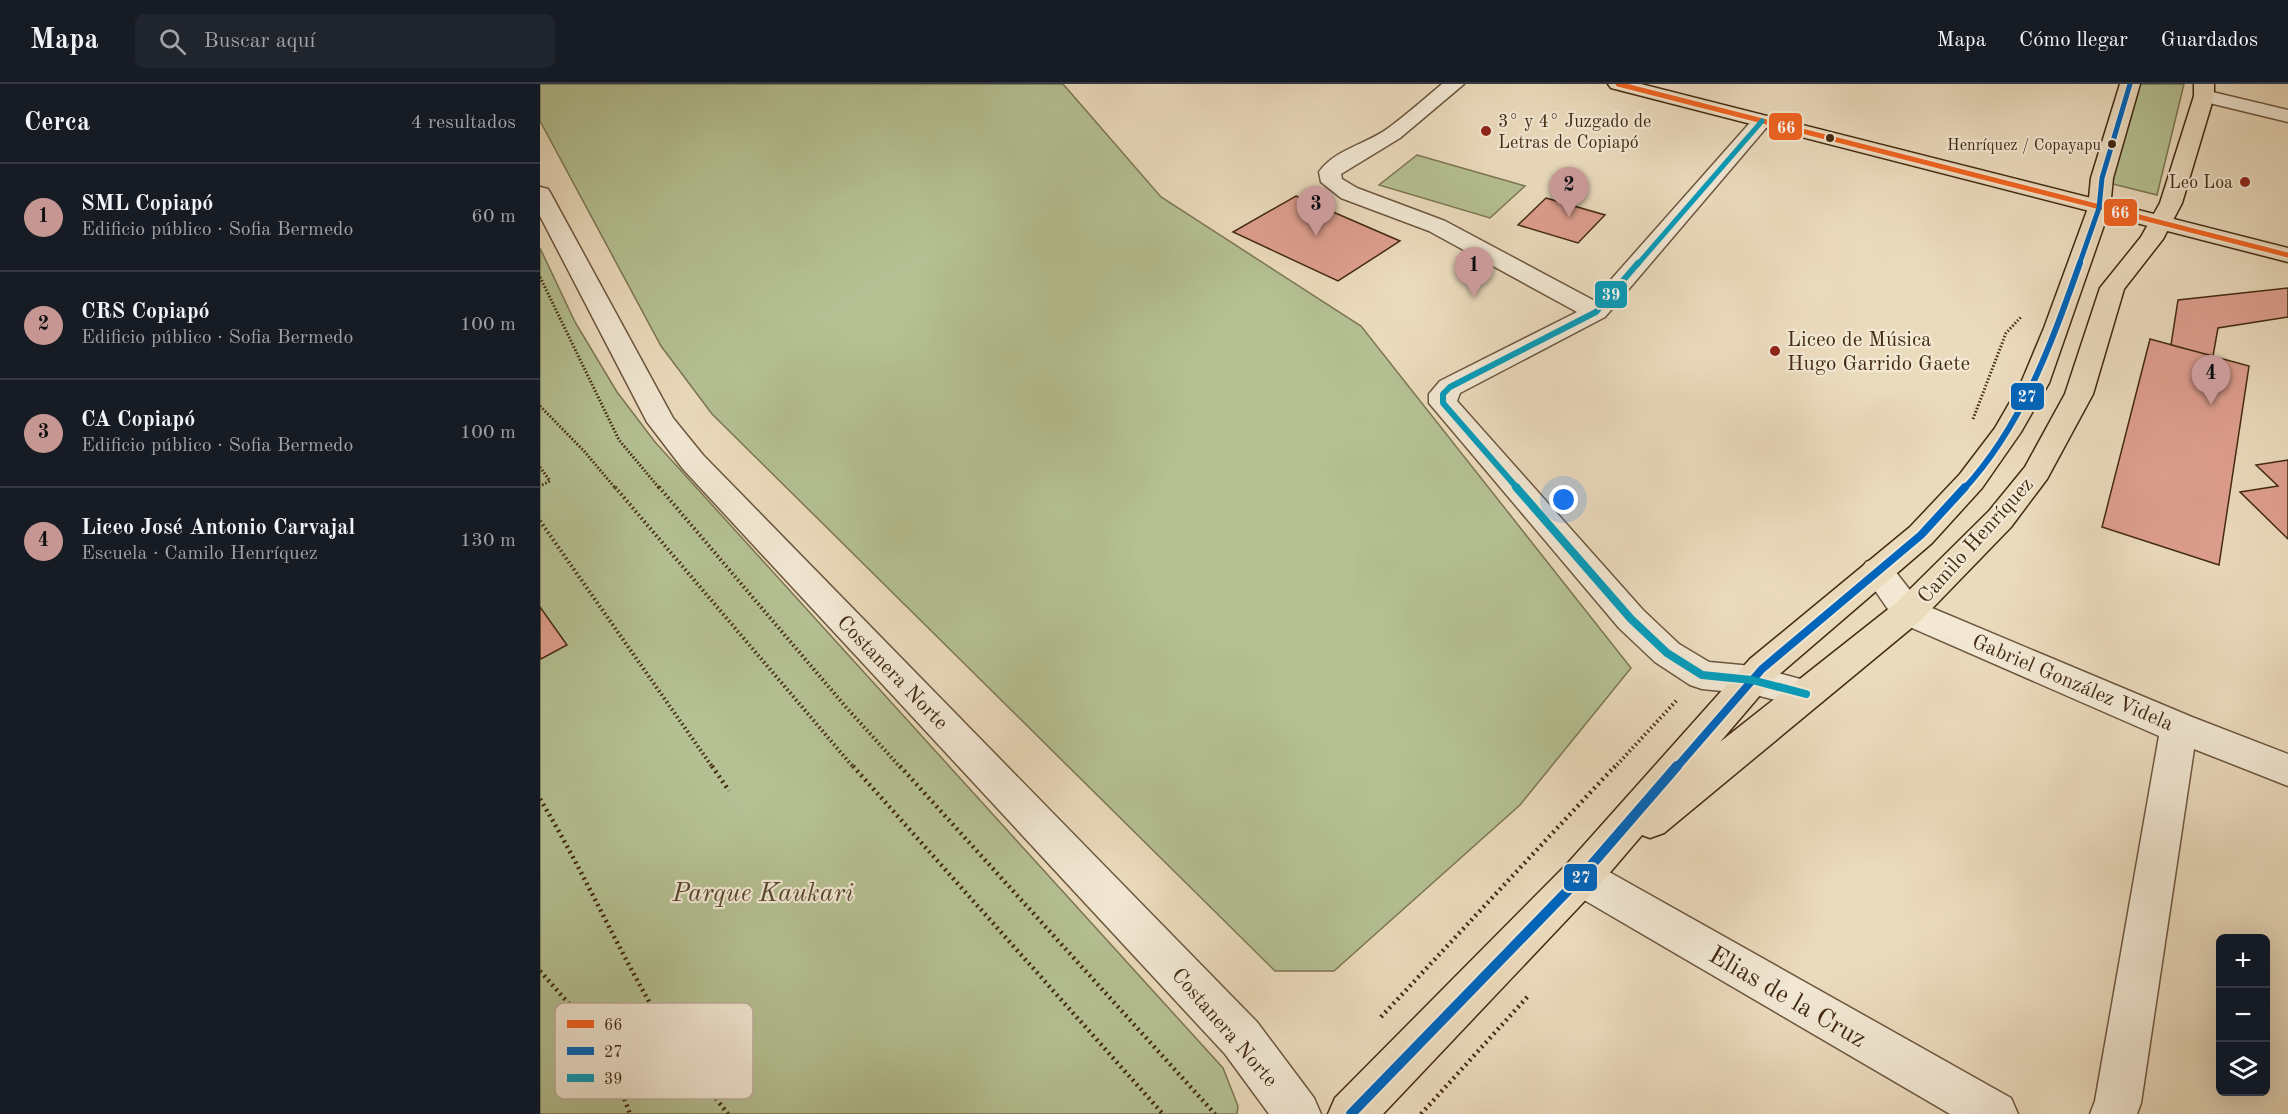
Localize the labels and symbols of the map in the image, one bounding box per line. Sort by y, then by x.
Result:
line badge: 66 [1768,112,1803,141]
place label: 3° y 4° Juzgado de Letras de Copiapó [1498,113,1651,152]
text: 66 [1777,121,1795,137]
marker: 3° y 4° Juzgado de Letras de Copiapó [1479,124,1493,138]
unlabelled marker [1824,132,1836,144]
place label: Henríquez / Copayapu [1947,138,2101,154]
marker: Henríquez / Copayapu [2106,138,2118,150]
pin: 2 [1550,168,1588,217]
place label: Leo Loa [2169,174,2233,192]
marker: Leo Loa [2238,175,2252,189]
pin: 3 [1296,186,1336,236]
line badge: 66 [2103,198,2138,227]
text: 66 [2111,206,2129,222]
pin: 1 [1454,248,1494,297]
line badge: 39 [1594,280,1628,309]
text: 39 [1602,288,1620,304]
place label: Liceo de Música Hugo Garrido Gaete [1787,330,1970,375]
marker: Liceo de Música Hugo Garrido Gaete [1768,344,1782,358]
pin: 4 [2192,356,2230,405]
line badge: 27 [2010,382,2045,411]
text: 27 [2018,390,2036,406]
street label: Camilo Henríquez [1914,474,2038,608]
your location [1549,485,1578,514]
street label: Costanera Norte [832,612,951,734]
street label: Gabriel González Videla [1969,631,2176,735]
line badge: 27 [1563,863,1598,892]
text: 27 [1572,871,1590,887]
park label: Parque Kaukari [671,881,854,907]
street label: Elias de la Cruz [1704,942,1870,1053]
street label: Costanera Norte [1167,965,1281,1091]
legend [555,1003,753,1099]
text: 66 [604,1018,623,1034]
text: 27 [604,1045,623,1061]
text: 39 [604,1072,623,1088]

